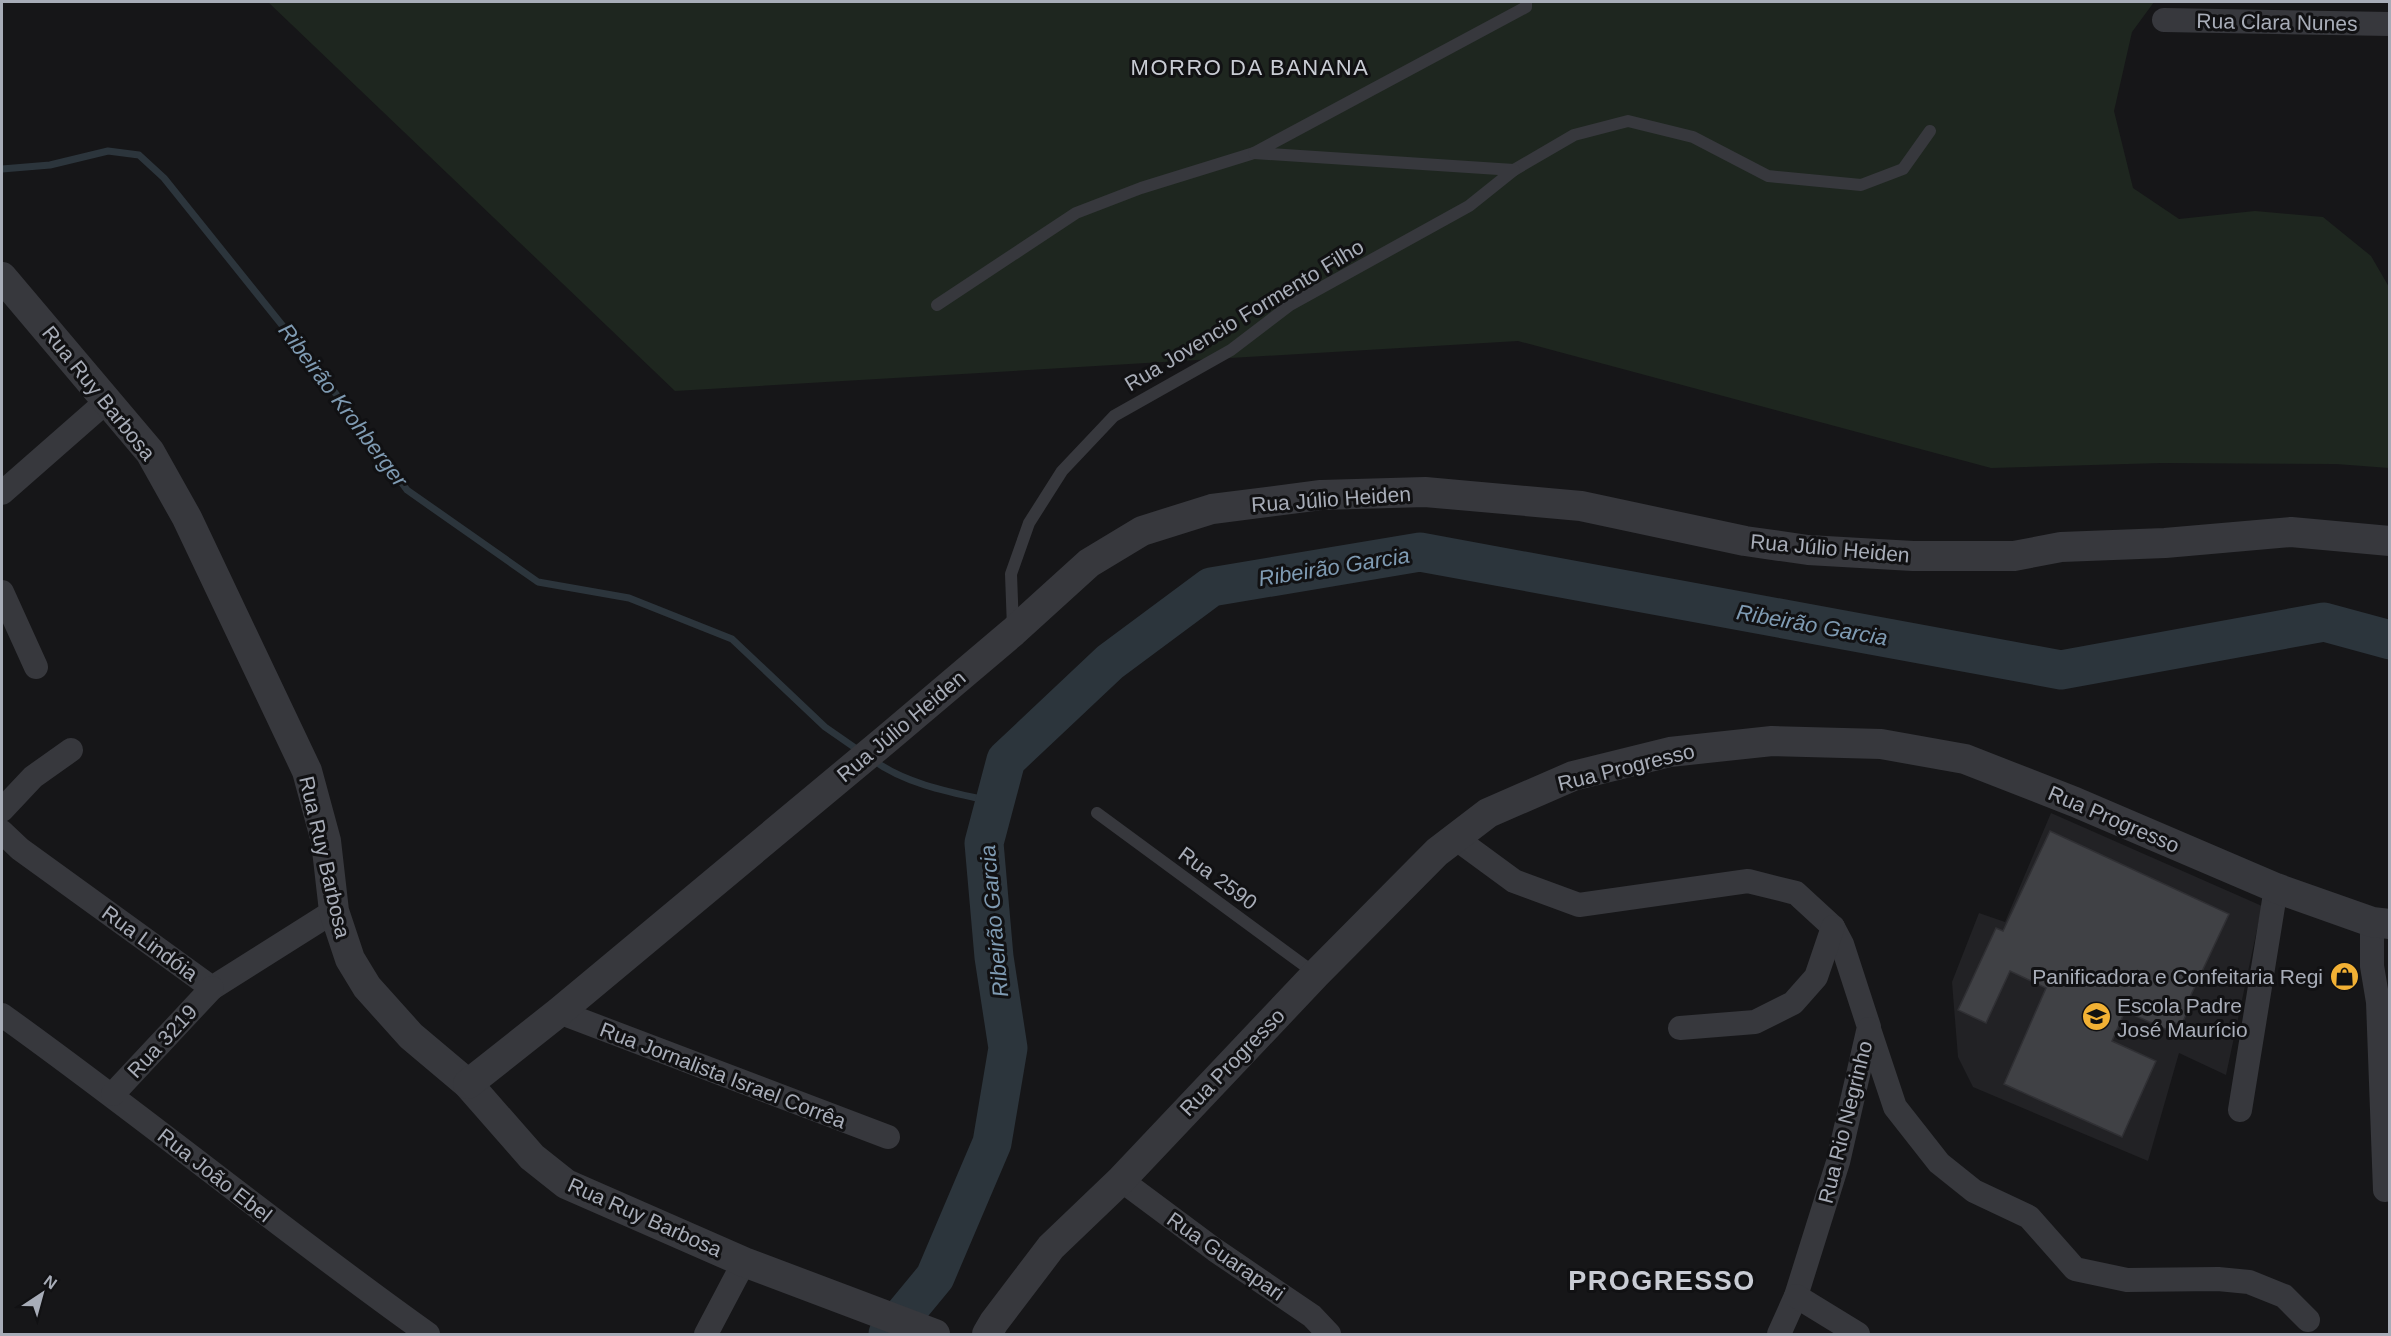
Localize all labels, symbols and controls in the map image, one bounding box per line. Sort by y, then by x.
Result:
street label: Rua Clara Nunes [2196,9,2358,35]
district label: MORRO DA BANANA [1131,55,1369,80]
street label: Rua Jovencio Formento Filho [1121,235,1367,395]
water label: Ribeirão Krohberger [273,318,414,493]
street label: Rua Ruy Barbosa [38,321,160,465]
street label: Rua Júlio Heiden [1250,482,1412,516]
street label: Rua Júlio Heiden [1749,530,1911,566]
water label: Ribeirão Garcia [1257,543,1411,591]
water label: Ribeirão Garcia [1735,599,1889,651]
street label: Rua Júlio Heiden [832,666,970,786]
street label: Rua Progresso [1555,739,1697,795]
street label: Rua Ruy Barbosa [295,774,355,941]
street label: Rua Progresso [2045,781,2183,857]
street label: Rua 2590 [1174,842,1262,914]
water label: Ribeirão Garcia [975,844,1013,998]
street label: Rua Lindóia [98,901,202,985]
shop icon: Panificadora e Confeitaria Regi [2328,960,2360,992]
place label: Panificadora e Confeitaria Regi [2032,965,2323,988]
place label: Escola Padre José Maurício [2117,994,2248,1041]
street label: Rua 3219 [123,1000,201,1082]
school or university icon: Escola Padre José Maurício [2080,1001,2112,1033]
street label: Rua Progresso [1175,1004,1289,1120]
street label: Rua Jornalista Israel Corrêa [597,1017,849,1133]
street label: Rua Rio Negrinho [1814,1038,1876,1206]
street label: Rua João Ebel [154,1124,276,1226]
street label: Rua Ruy Barbosa [565,1173,726,1261]
street label: Rua Guarapari [1163,1207,1289,1305]
north arrow [12,1264,72,1324]
district label: PROGRESSO [1568,1266,1756,1296]
text: N [41,1272,60,1293]

